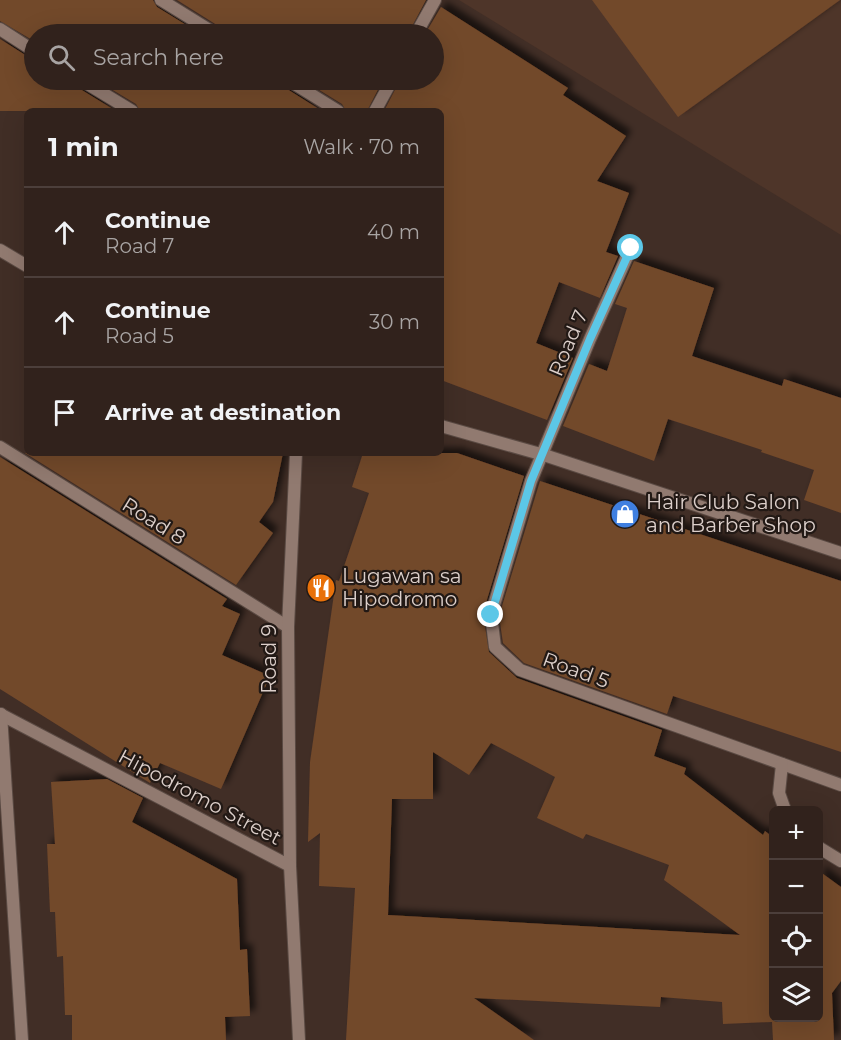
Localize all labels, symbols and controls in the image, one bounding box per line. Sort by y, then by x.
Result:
search box [24,24,444,90]
icon: search [45,41,78,74]
text: Search here [93,44,224,71]
text: 1 min [48,131,119,163]
text: Walk · 70 m [303,135,420,159]
text: Continue [105,207,211,234]
icon: ahead [48,216,81,249]
text: 40 m [367,220,420,244]
text: Road 7 [105,234,174,258]
route start [617,234,643,260]
text: Continue [105,297,211,324]
icon: ahead [48,306,81,339]
street label: Road 7 [543,306,593,380]
text: 30 m [369,310,420,334]
text: Road 5 [105,324,174,348]
icon: arrive [48,396,81,429]
text: Arrive at destination [105,399,341,426]
place label: Hair Club Salon and Barber Shop [646,490,816,537]
street label: Road 8 [118,492,190,550]
shop icon: Hair Club Salon and Barber Shop [609,498,641,530]
place label: Lugawan sa Hipodromo [342,564,462,611]
restaurant icon: Lugawan sa Hipodromo [305,572,337,604]
route end [477,601,503,627]
street label: Road 9 [257,624,281,694]
street label: Road 5 [540,647,612,693]
street label: Hipodromo Street [114,744,286,850]
map controls [769,806,823,1022]
button: + [769,806,823,860]
button: − [769,860,823,914]
button: locate [769,914,823,968]
button: layers [769,968,823,1022]

